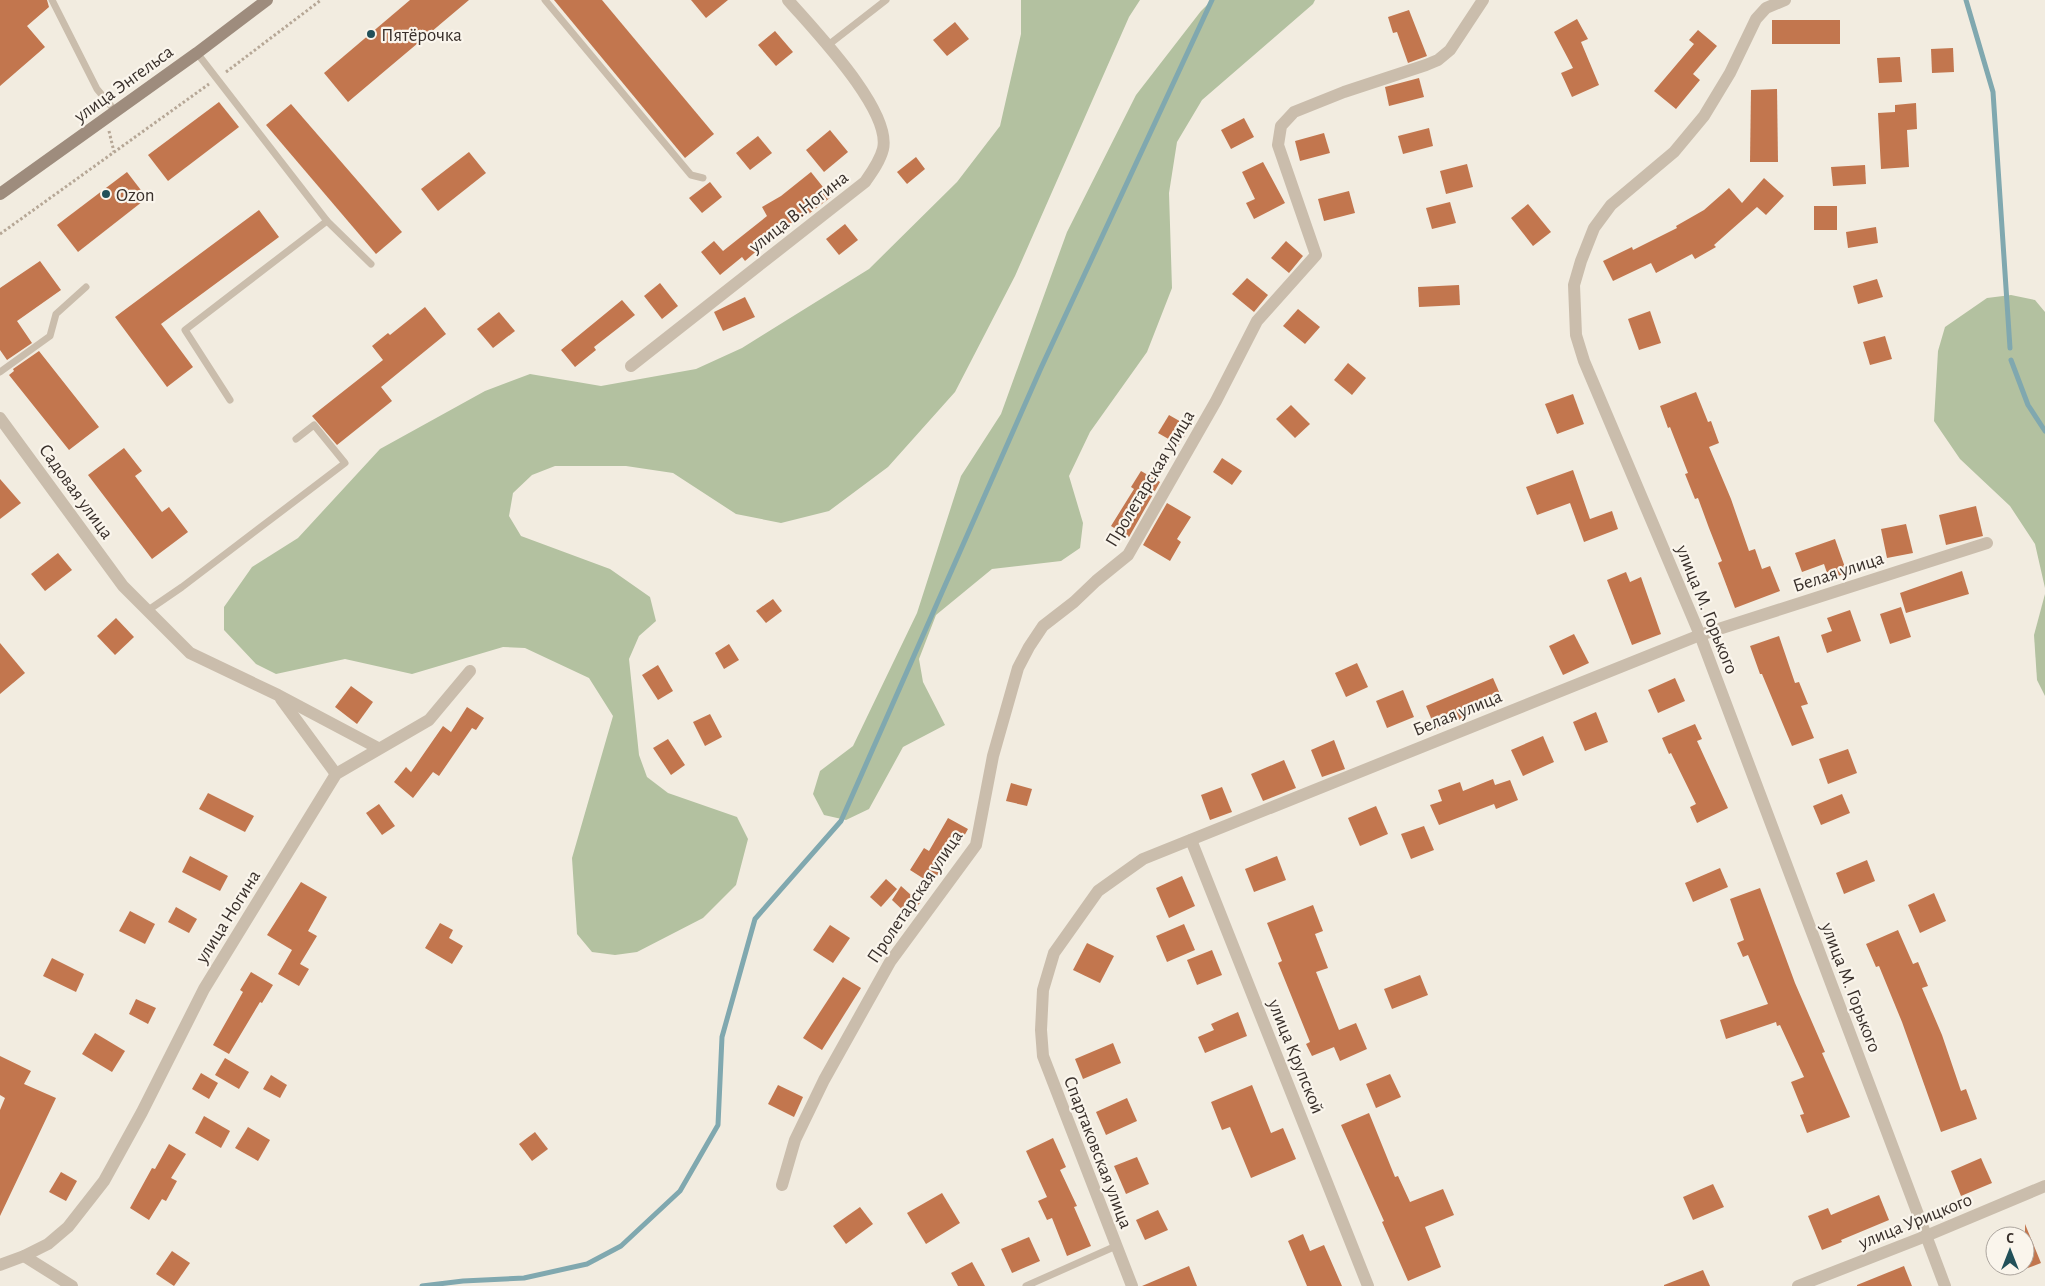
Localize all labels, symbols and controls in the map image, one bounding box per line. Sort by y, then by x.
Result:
place label: Пятёрочка [381,26,462,45]
marker: Пятёрочка [365,28,377,40]
street label: улица Энгельса [70,42,177,127]
street label: улица В.Ногина [745,168,852,257]
place label: Ozon [116,186,155,205]
marker: Ozon [100,188,112,200]
street label: Пролетарская улица [1102,407,1199,550]
street label: Садовая улица [35,441,117,543]
street label: улица М. Горького [1672,541,1741,677]
street label: Белая улица [1791,549,1886,596]
street label: Белая улица [1410,687,1505,740]
street label: Пролетарская улица [864,827,967,967]
street label: улица Ногина [192,867,265,968]
street label: улица М. Горького [1817,919,1884,1055]
street label: улица Крупской [1264,996,1327,1116]
street label: Спартаковская улица [1060,1074,1136,1232]
street label: улица Урицкого [1855,1190,1975,1253]
north arrow [1985,1226,2035,1276]
text: С [2006,1232,2014,1246]

